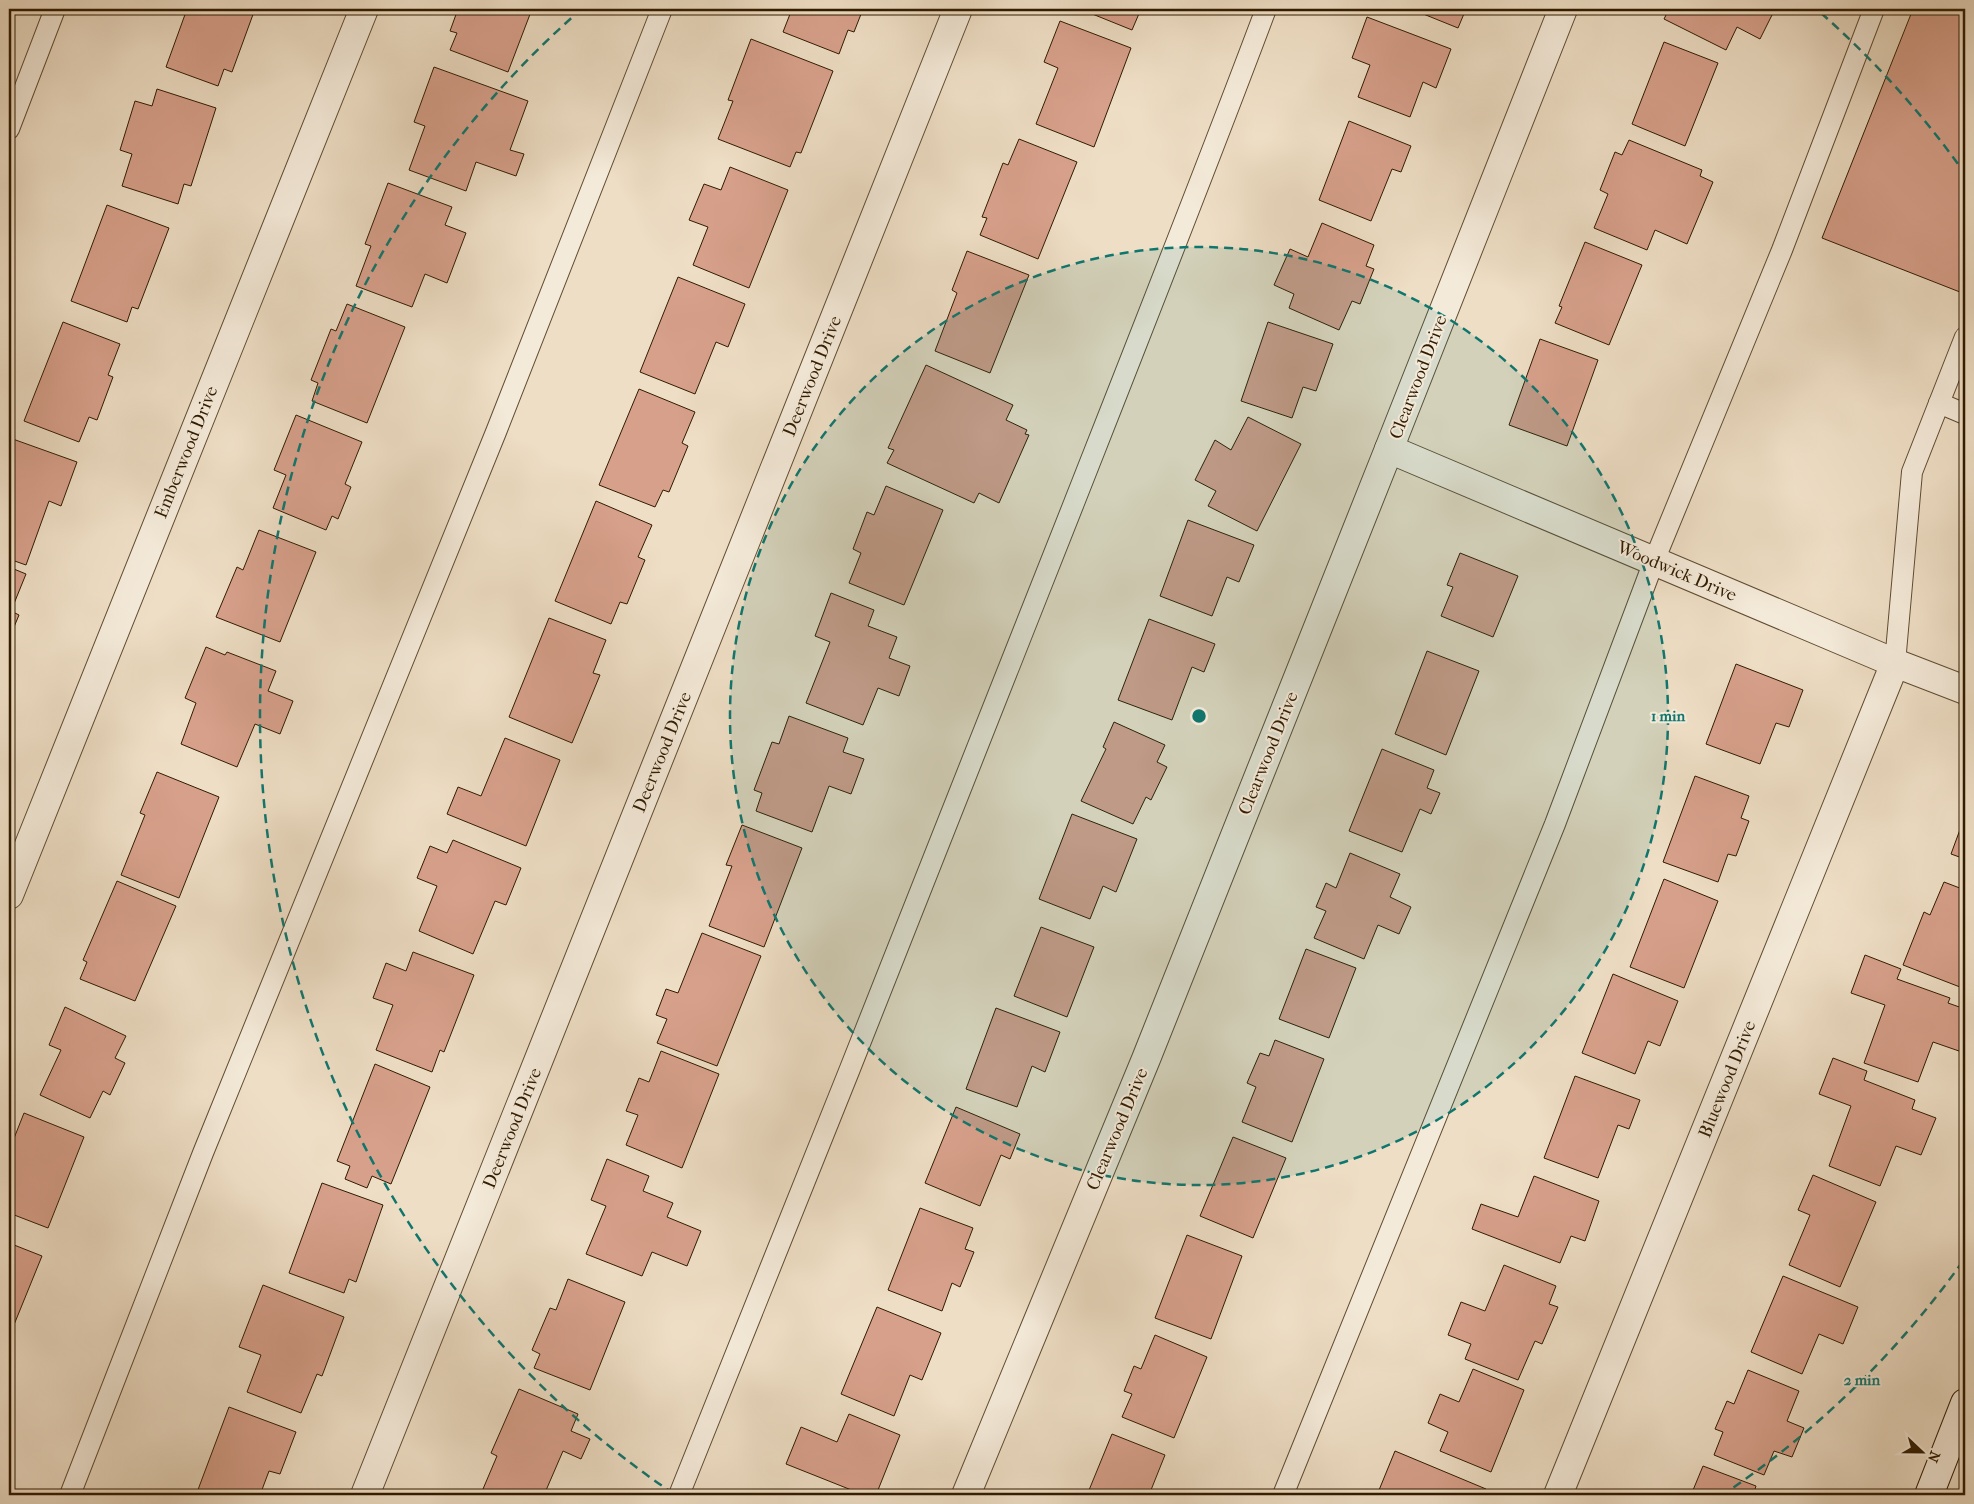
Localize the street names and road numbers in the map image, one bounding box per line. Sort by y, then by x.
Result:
street label: Clearwood Drive [1385,312,1452,442]
street label: Deerwood Drive [779,313,846,440]
street label: Emberwood Drive [150,383,223,521]
street label: Woodwick Drive [1613,536,1740,606]
street label: Clearwood Drive [1234,688,1303,818]
street label: Deerwood Drive [629,689,696,816]
street label: Bluewood Drive [1694,1018,1761,1141]
street label: Deerwood Drive [479,1065,546,1192]
street label: Clearwood Drive [1082,1065,1153,1194]

